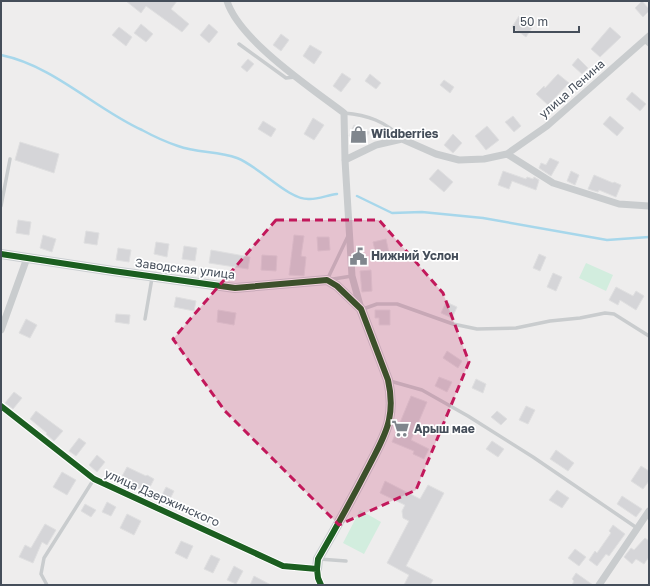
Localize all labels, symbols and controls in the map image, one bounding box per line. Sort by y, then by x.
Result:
scale bar [514,8,579,34]
text: 50 m [520,14,548,29]
street label: улица Ленина [536,56,608,121]
shop icon: Wildberries [348,124,368,144]
place label: Wildberries [371,126,439,141]
public building icon: Нижний Услон [348,246,368,266]
place label: Нижний Услон [371,248,459,263]
street label: Заводская улица [134,255,236,282]
supermarket icon: Арыш мае [391,419,411,439]
place label: Арыш мае [414,421,475,436]
street label: улица Дзержинского [102,465,222,530]

